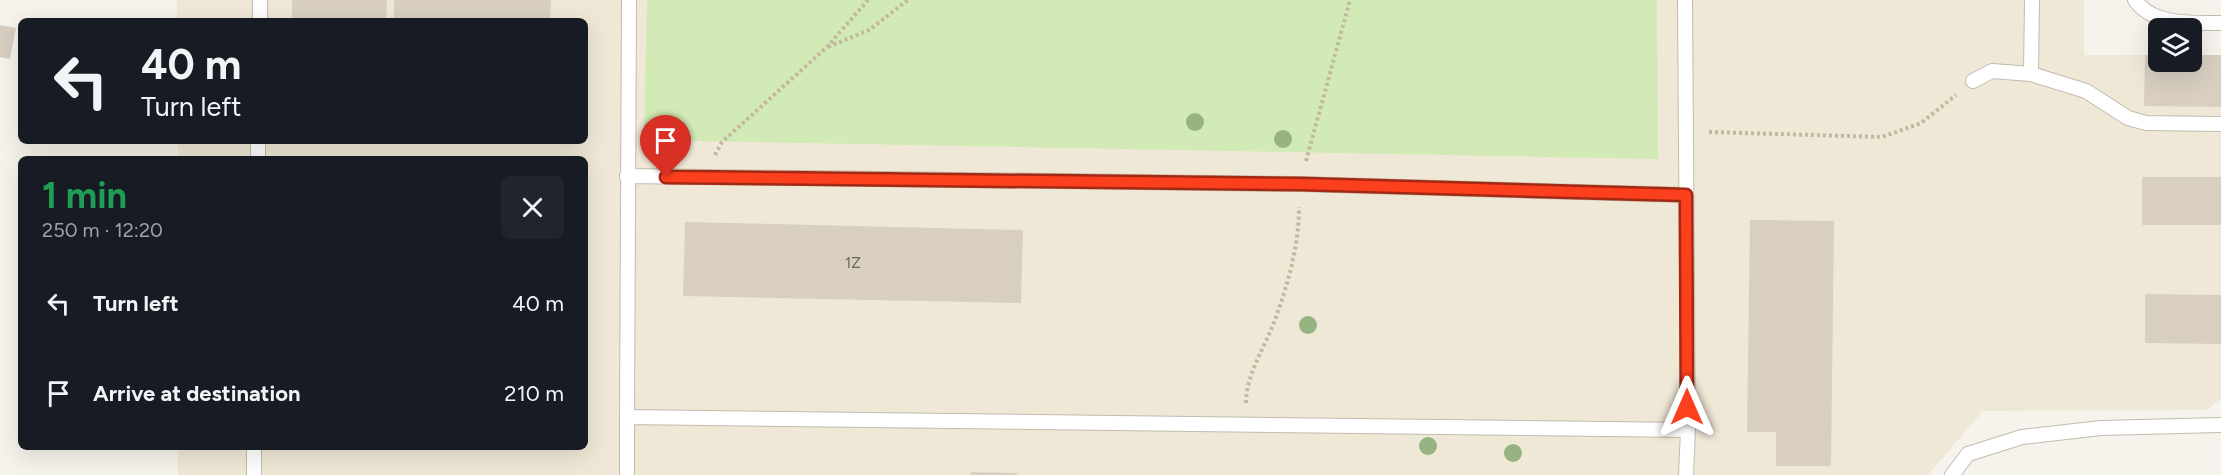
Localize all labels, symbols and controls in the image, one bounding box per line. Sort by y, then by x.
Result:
map controls [2148,18,2202,72]
button: layers [2148,18,2202,72]
text: 40 m [141,39,241,90]
icon: left [42,42,120,120]
text: Turn left [141,90,241,123]
pin [640,115,691,177]
icon: arrive [649,124,682,157]
text: 1 min [42,174,127,217]
button: close [501,176,564,239]
text: 250 m · 12:20 [42,218,163,242]
house number: 1Z [845,254,861,272]
icon: left [42,287,75,320]
text: Turn left [93,290,179,317]
text: 40 m [512,290,564,317]
position arrow [1655,375,1719,439]
icon: arrive [42,377,75,410]
text: Arrive at destination [93,380,301,407]
text: 210 m [504,380,564,407]

